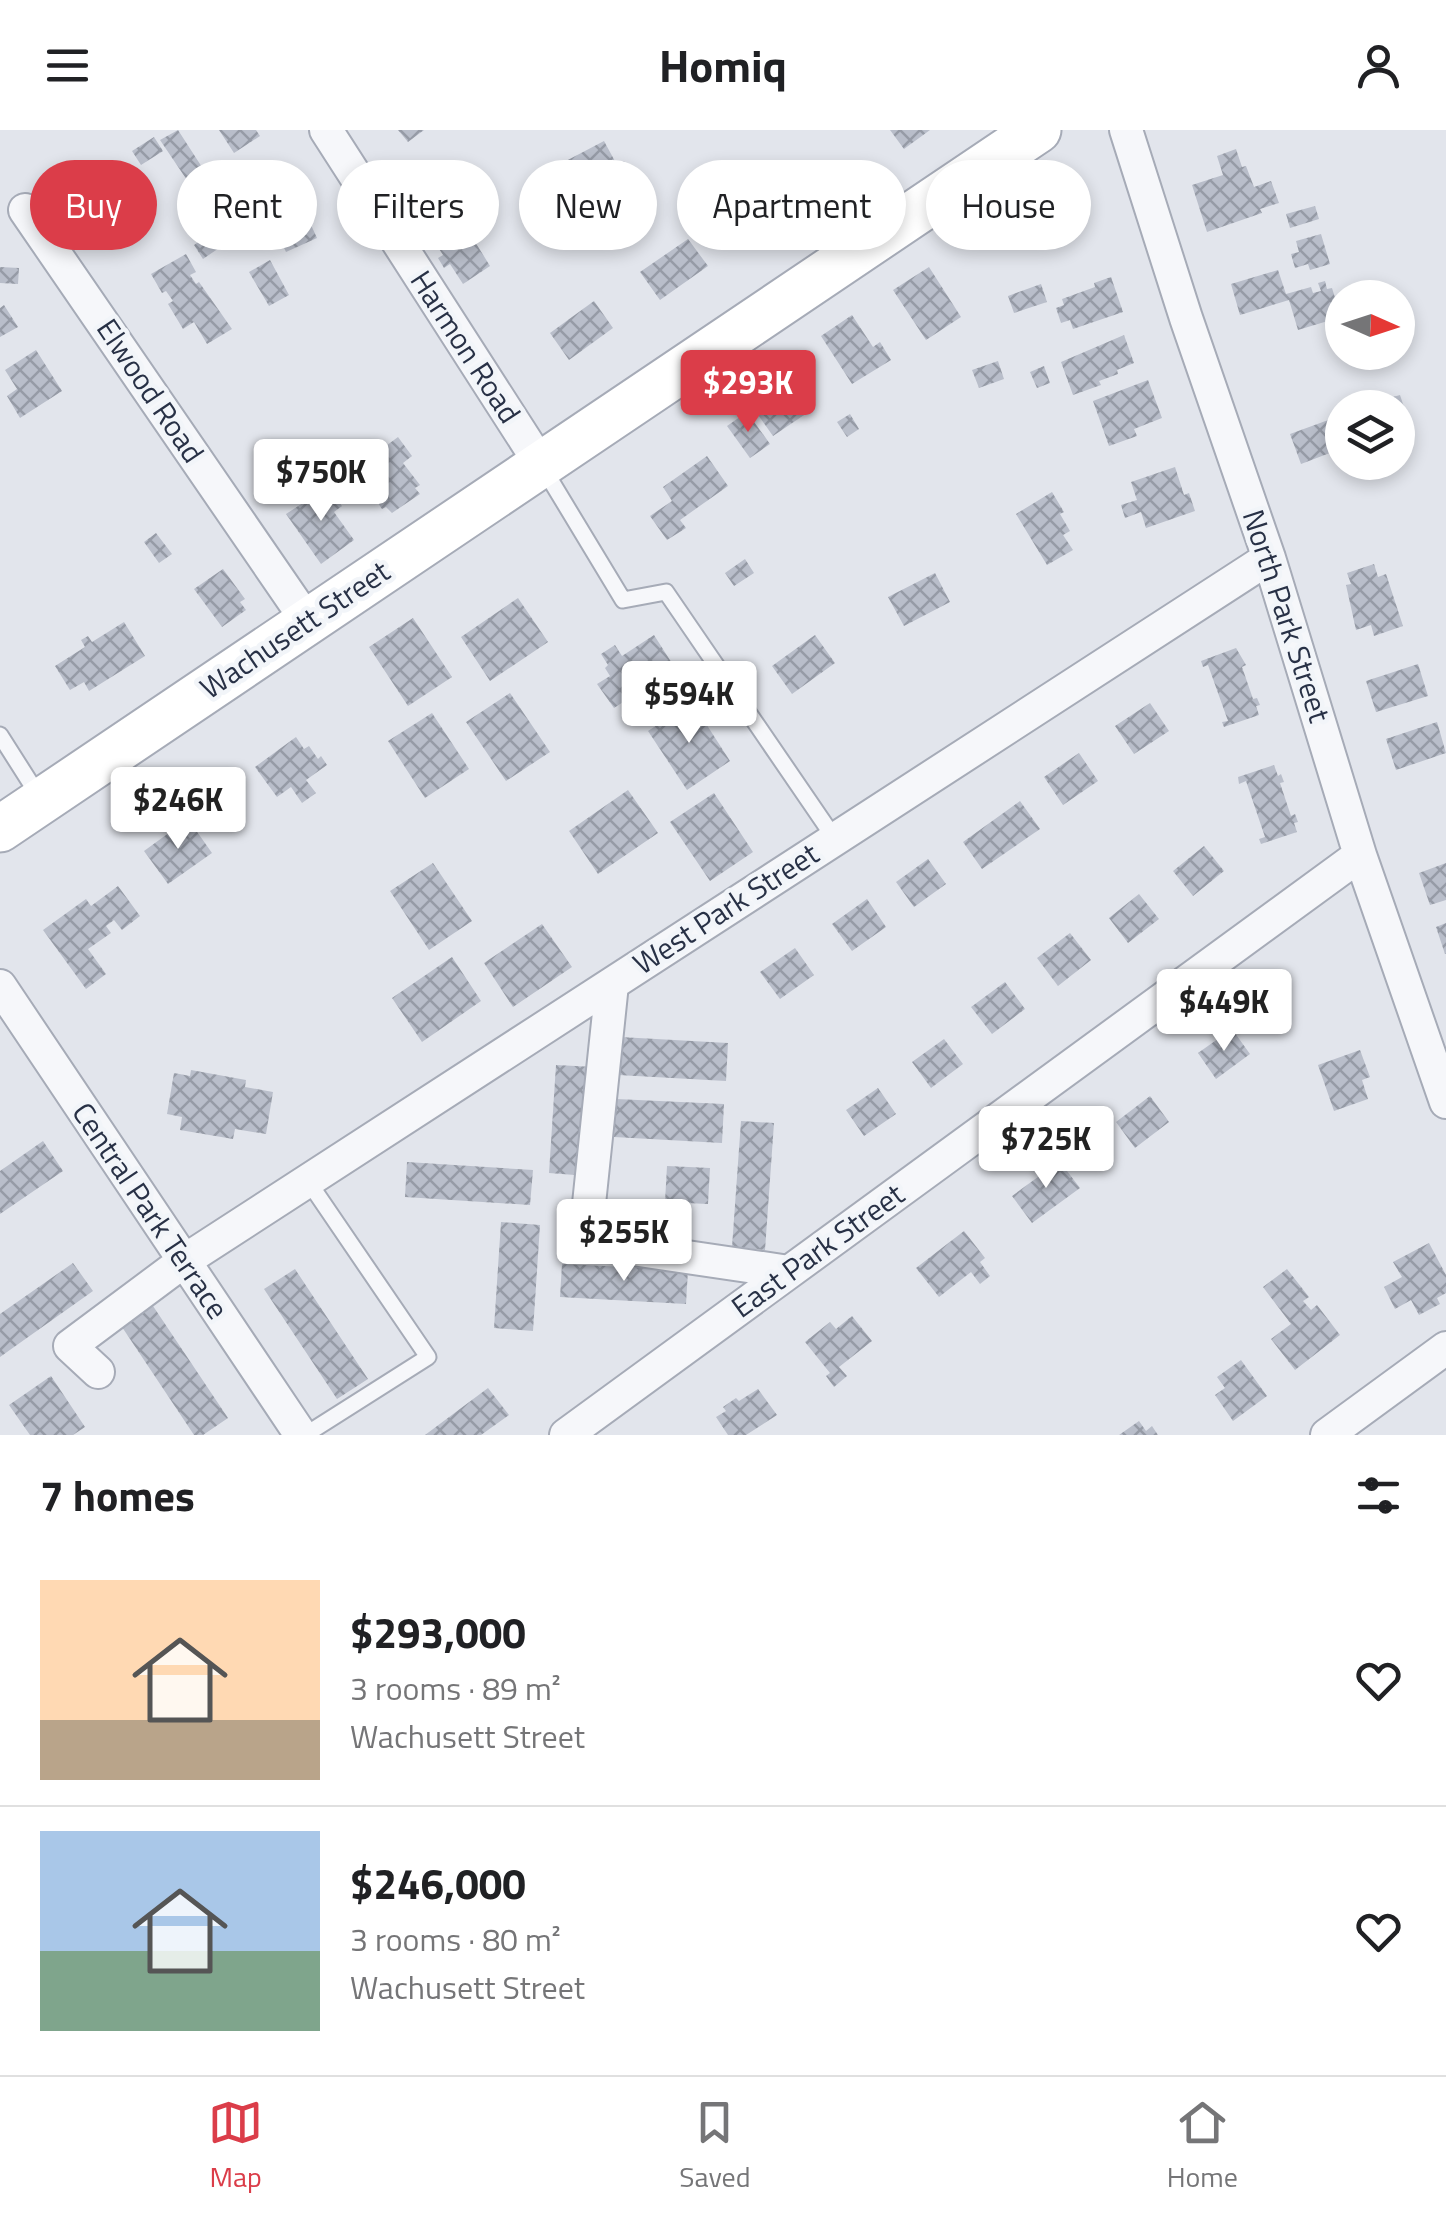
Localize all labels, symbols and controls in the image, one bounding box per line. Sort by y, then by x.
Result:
text: Homiq [659,31,787,99]
icon: menu [40,38,95,93]
icon: person [1351,38,1406,93]
chip: Buy [30,160,157,250]
chip: Rent [177,160,317,250]
chip: Filters [337,160,499,250]
chip: New [519,160,657,250]
chip: Apartment [677,160,906,250]
chip: House [926,160,1091,250]
street label: Harmon Road [399,261,533,432]
north arrow [1325,280,1415,370]
map controls [1325,280,1415,480]
street label: Elwood Road [86,309,216,472]
pin: $293K [678,350,818,435]
text: $293K [703,358,793,406]
button: layers [1325,390,1415,480]
pin: $750K [251,439,391,524]
text: $750K [276,447,366,495]
street label: North Park Street [1231,504,1343,728]
street label: Wachusett Street [190,548,399,710]
pin: $594K [619,661,759,746]
text: $594K [644,669,734,717]
pin: $246K [108,767,248,852]
text: $246K [133,775,223,823]
street label: West Park Street [623,830,828,986]
pin: $449K [1154,969,1294,1054]
text: $449K [1179,977,1269,1025]
street label: Central Park Terrace [61,1093,241,1328]
pin: $725K [976,1106,1116,1191]
text: $725K [1001,1114,1091,1162]
street label: East Park Street [721,1171,914,1329]
pin: $255K [554,1199,694,1284]
text: $255K [579,1207,669,1255]
text: 7 homes [40,1463,195,1527]
icon: filters [1351,1468,1406,1523]
text: $293,000 [350,1600,526,1664]
icon: home [120,1620,240,1740]
icon: heart [1351,1653,1406,1708]
text: 3 rooms · 89 m² [350,1664,561,1712]
text: Wachusett Street [350,1712,585,1760]
text: $246,000 [350,1851,526,1915]
icon: home [120,1871,240,1991]
icon: heart [1351,1904,1406,1959]
text: 3 rooms · 80 m² [350,1915,561,1963]
text: Wachusett Street [350,1963,585,2011]
tab: Map [208,2095,263,2198]
tab: Saved [679,2095,751,2198]
tab: Home [1167,2095,1238,2198]

